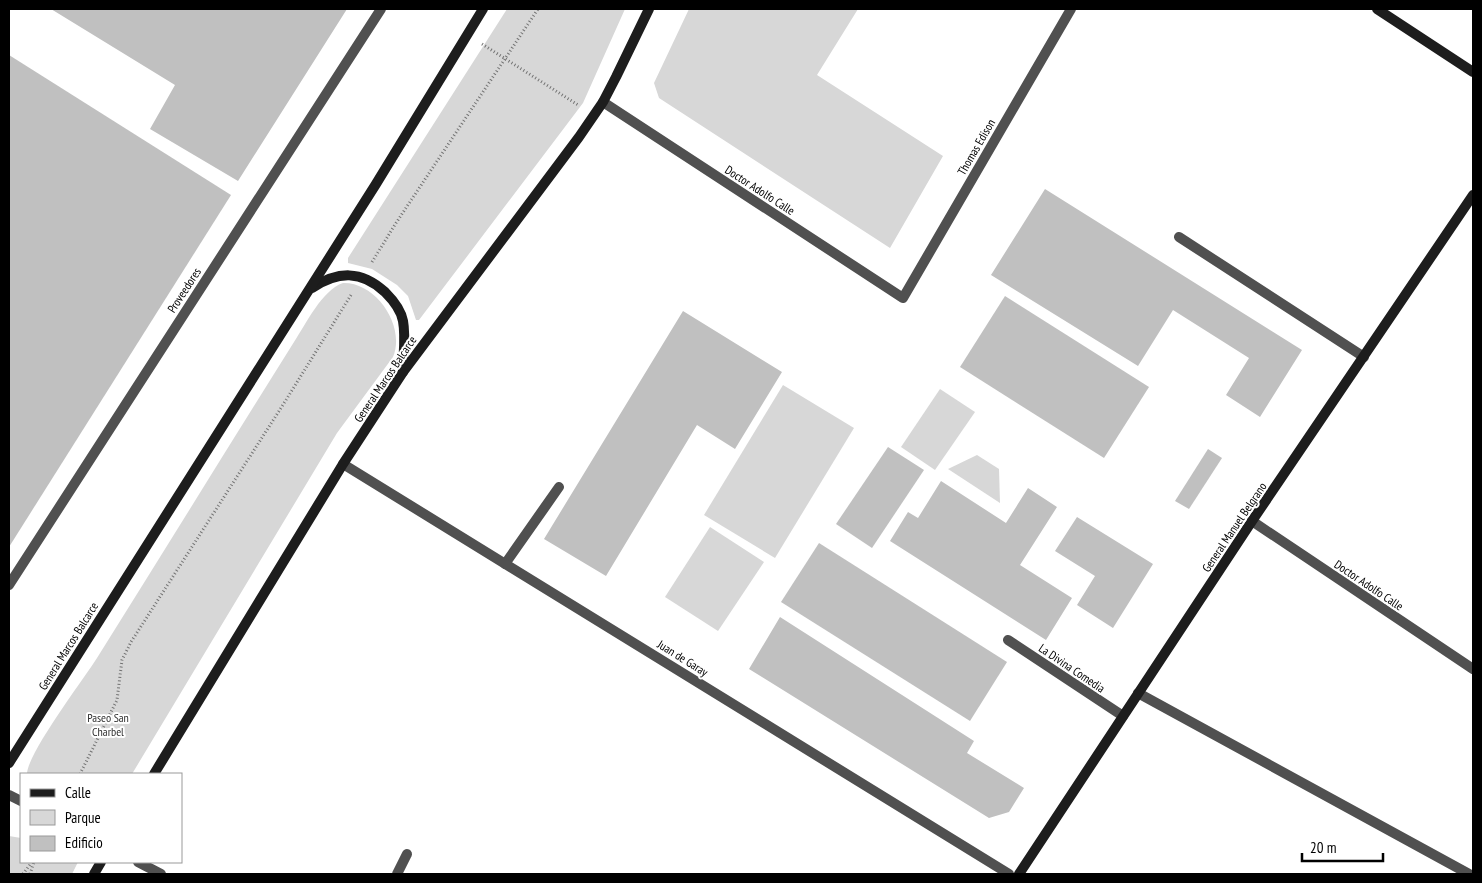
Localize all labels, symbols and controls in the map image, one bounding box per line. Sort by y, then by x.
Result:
street label: Thomas Edison [954,116,998,178]
street label: Doctor Adolfo Calle [722,162,798,218]
street label: Proveedores [164,265,204,315]
street label: General Marcos Balcarce [351,333,419,425]
street label: General Manuel Belgrano [1198,479,1270,575]
street label: Doctor Adolfo Calle [1332,556,1406,614]
street label: General Marcos Balcarce [35,599,101,693]
street label: Juan de Garay [654,636,711,680]
street label: La Divina Comedia [1036,640,1108,696]
park label: Paseo San Charbel [87,710,129,739]
legend [20,773,182,863]
text: Calle [65,783,91,802]
text: Parque [65,808,101,827]
scale bar [1302,830,1383,862]
text: Edificio [65,833,103,852]
text: 20 m [1310,838,1336,857]

